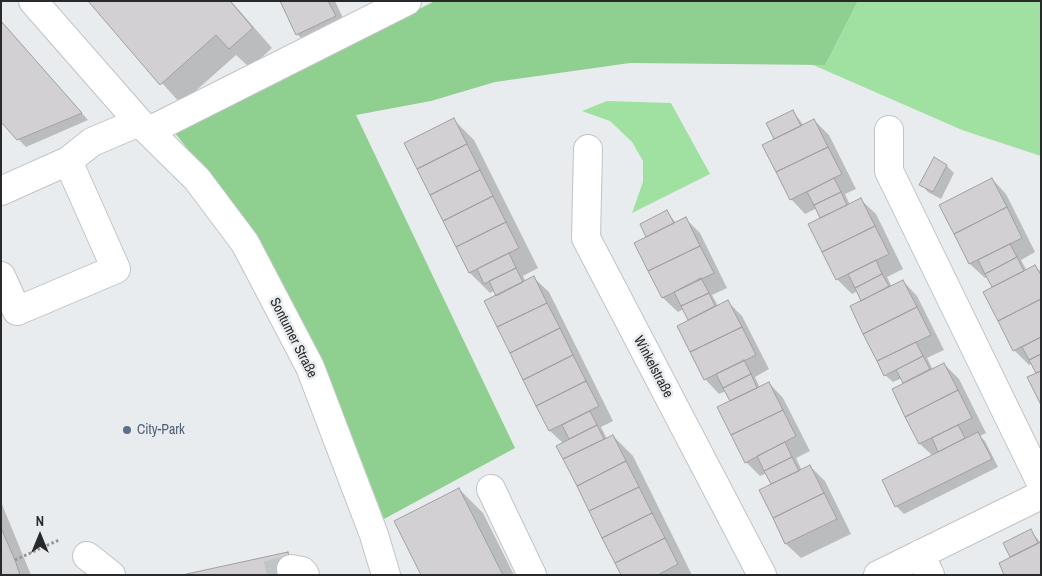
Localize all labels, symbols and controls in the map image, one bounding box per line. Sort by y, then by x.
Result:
street label: Sontumer Straße [266,295,320,381]
street label: Winkelstraße [630,333,676,401]
place label: City-Park [137,422,185,438]
marker: City-Park [121,424,133,436]
north arrow [15,511,65,561]
text: N [36,512,44,530]

